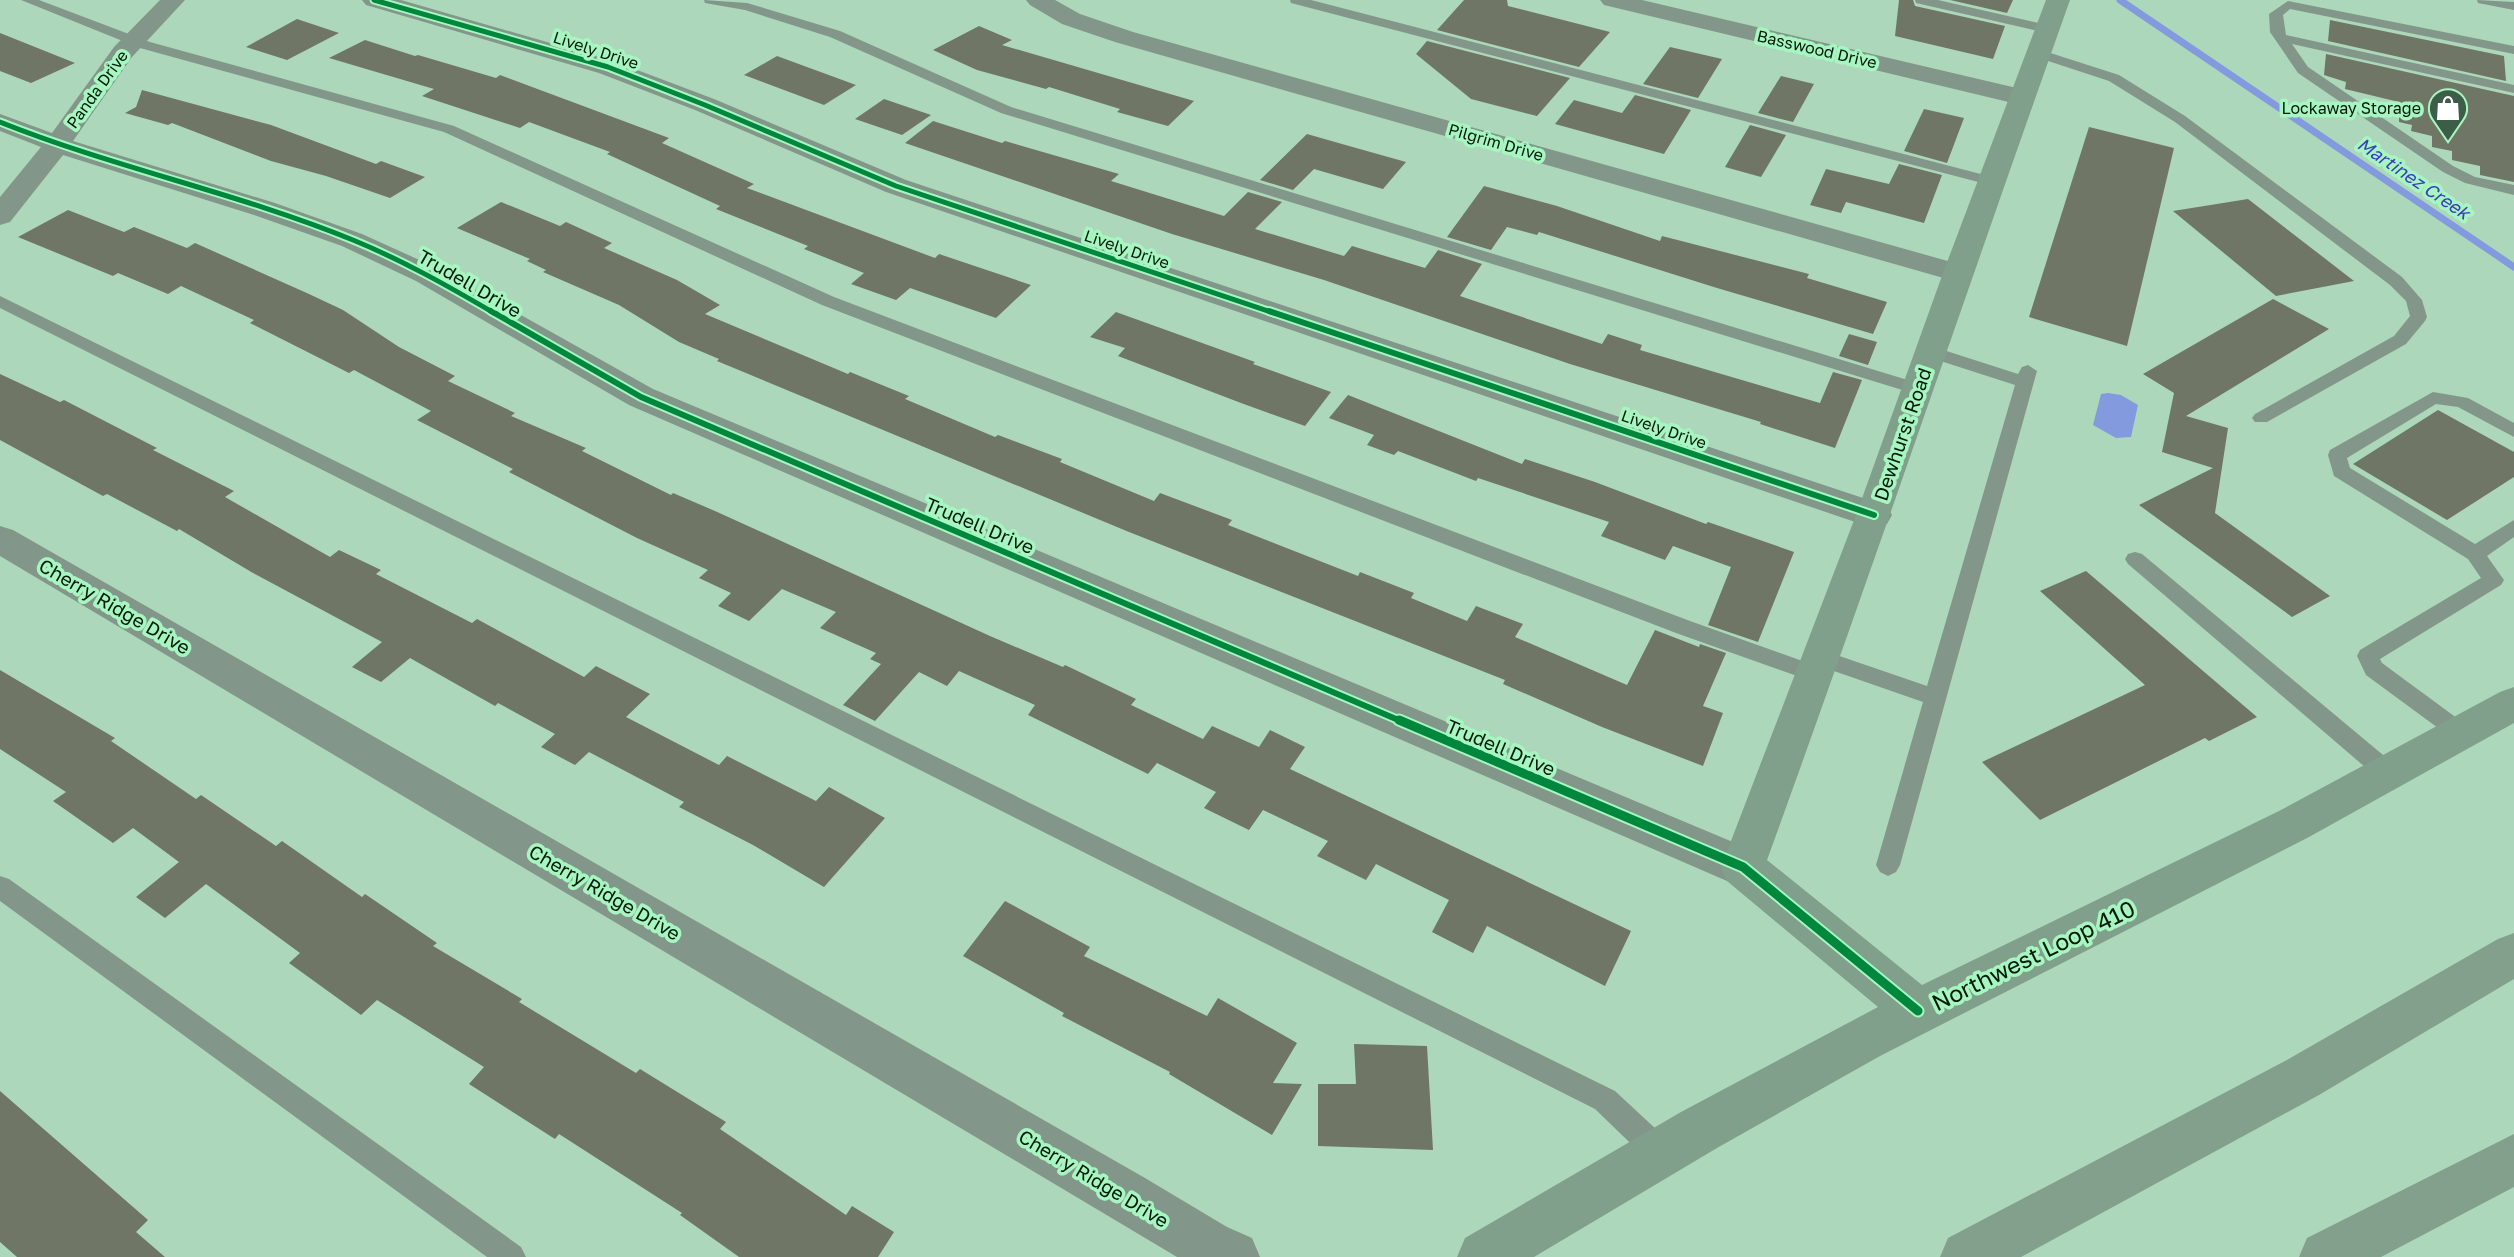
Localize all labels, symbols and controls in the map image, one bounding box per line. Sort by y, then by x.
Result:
street label: Basswood Drive [1755,26,1879,72]
street label: Lively Drive [551,27,641,73]
street label: Panda Drive [62,46,132,132]
shop icon: Lockaway Storage [2427,87,2469,142]
place label: Lockaway Storage [2281,98,2421,118]
street label: Pilgrim Drive [1446,119,1546,165]
water label: Martinez Creek [2354,132,2476,225]
street label: Lively Drive [1082,225,1172,273]
street label: Trudell Drive [414,244,526,322]
street label: Dewhurst Road [1868,364,1936,504]
street label: Lively Drive [1619,405,1709,453]
street label: Trudell Drive [922,492,1038,558]
street label: Cherry Ridge Drive [35,553,195,659]
street label: Trudell Drive [1443,714,1559,780]
street label: Cherry Ridge Drive [525,839,685,945]
street label: Northwest Loop 410 [1927,894,2139,1016]
street label: Cherry Ridge Drive [1015,1124,1173,1232]

